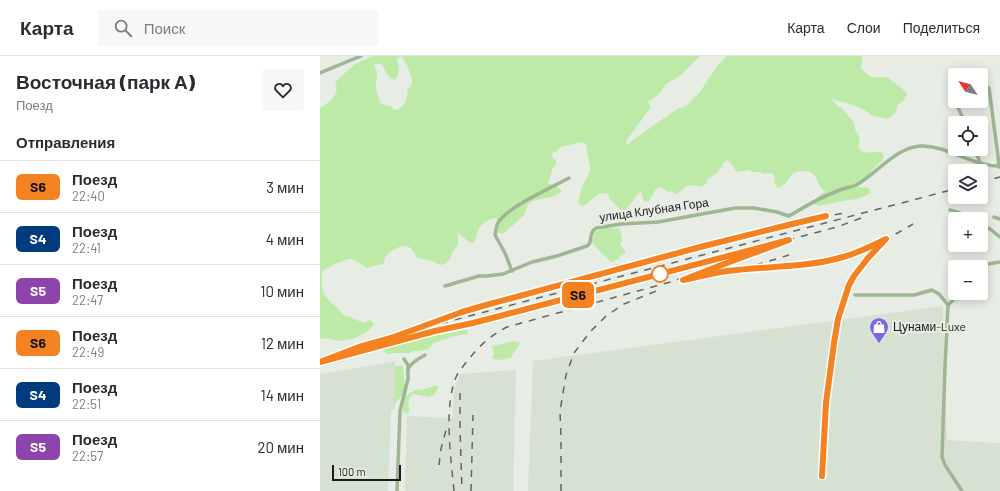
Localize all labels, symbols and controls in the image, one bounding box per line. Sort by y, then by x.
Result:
search box [98,10,378,46]
text: Карта [20,16,74,39]
icon: search [112,17,134,39]
text: Поиск [144,19,185,37]
text: Карта [787,19,825,36]
text: Слои [847,19,881,36]
text: Поделиться [903,19,980,36]
north arrow [948,68,988,108]
map controls [948,68,988,300]
button: heart [262,69,304,111]
text: Восточная (парк А) [16,70,195,93]
text: Поезд [16,97,53,113]
button: locate [948,116,988,156]
text: Отправления [16,133,115,151]
button: layers [948,164,988,204]
text: Поезд [72,170,117,188]
text: S6 [30,178,46,195]
text: 3 мин [266,178,304,196]
text: 22:40 [72,188,105,204]
street label: улица Клубная Гора [598,194,710,225]
button: + [948,212,988,252]
text: Поезд [72,222,117,240]
text: S4 [30,230,46,247]
text: 4 мин [266,230,304,248]
text: 22:41 [72,240,101,256]
button: − [948,260,988,300]
unlabelled marker [651,265,669,283]
text: Поезд [72,274,117,292]
text: S5 [30,282,46,299]
text: 10 мин [260,282,304,300]
line badge: S6 [560,282,596,308]
text: S6 [570,286,586,303]
text: 22:47 [72,292,103,308]
shop icon: Цунами-Luxe [868,316,890,344]
place label: Цунами-Luxe [893,319,966,334]
text: Поезд [72,326,117,344]
text: S6 [30,334,46,351]
text: 12 мин [261,334,304,352]
text: 22:49 [72,344,104,360]
text: Поезд [72,378,117,396]
text: S4 [30,386,46,403]
text: 14 мин [261,386,304,404]
text: 22:51 [72,396,101,412]
text: Поезд [72,430,117,448]
text: S5 [30,438,46,455]
text: 20 мин [258,438,304,456]
text: 22:57 [72,448,103,464]
scale bar [332,463,401,482]
text: 100 m [338,465,366,478]

